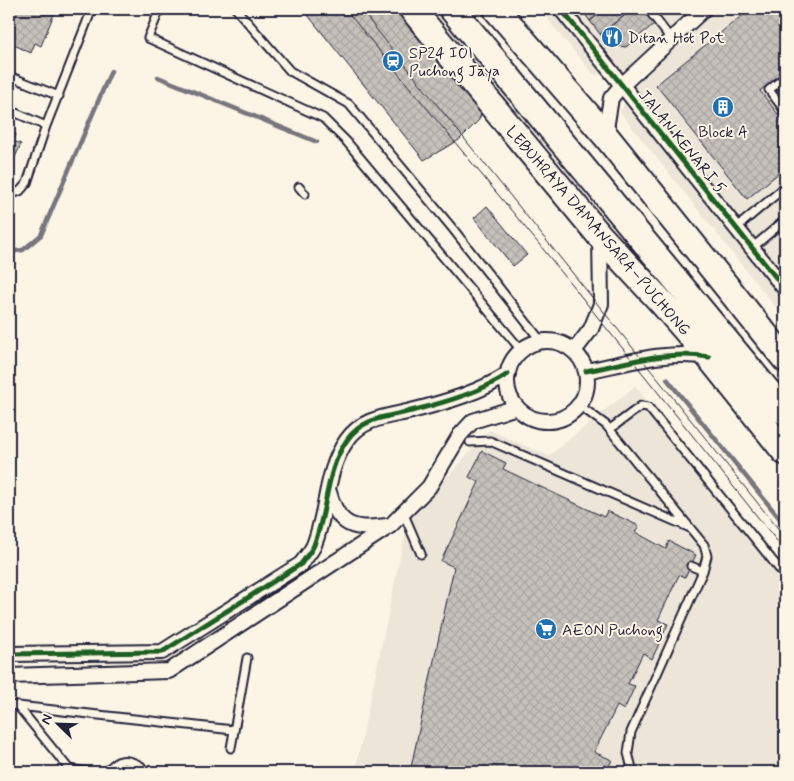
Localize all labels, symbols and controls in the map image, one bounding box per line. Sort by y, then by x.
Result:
restaurant icon: Ditan Hot Pot [600,25,624,49]
place label: Ditan Hot Pot [628,28,725,49]
place label: SP24 IOI Puchong Jaya [409,43,500,83]
station icon: SP24 IOI Puchong Jaya [381,49,405,73]
street label: JALAN KENARI 5 [633,86,730,198]
building icon: Block A [711,95,735,119]
street label: LEBUHRAYA DAMANSARA–PUCHONG [501,122,695,341]
place label: Block A [698,122,748,143]
supermarket icon: AEON Puchong [534,617,558,641]
place label: AEON Puchong [562,620,663,642]
north arrow [32,698,82,748]
text: N [37,712,57,727]

